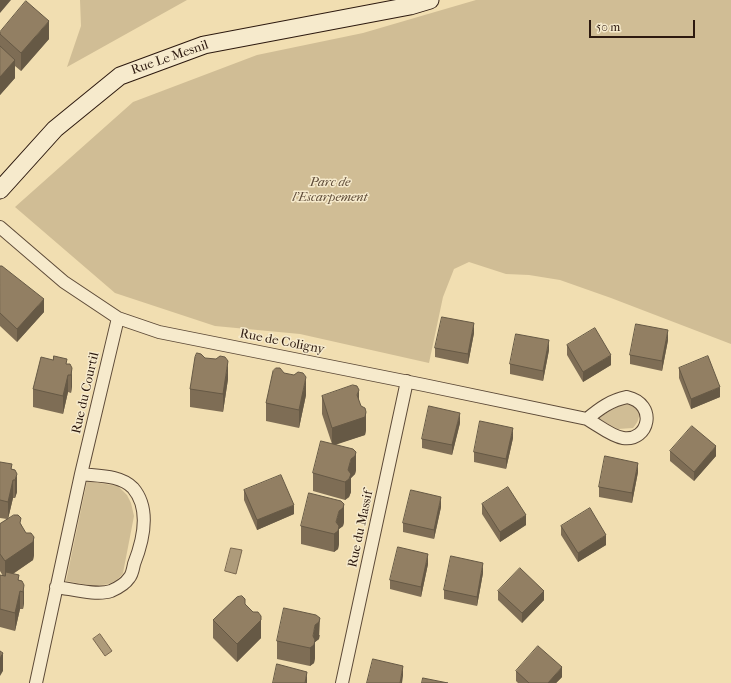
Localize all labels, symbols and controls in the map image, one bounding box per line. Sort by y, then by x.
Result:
scale bar [591,12,697,38]
text: 50 m [596,20,620,34]
street label: Rue Le Mesnil [129,37,211,79]
park label: Parc de l'Escarpement [293,175,367,206]
street label: Rue de Coligny [238,326,326,358]
street label: Rue du Courtil [69,351,103,435]
street label: Rue du Massif [345,489,377,569]

